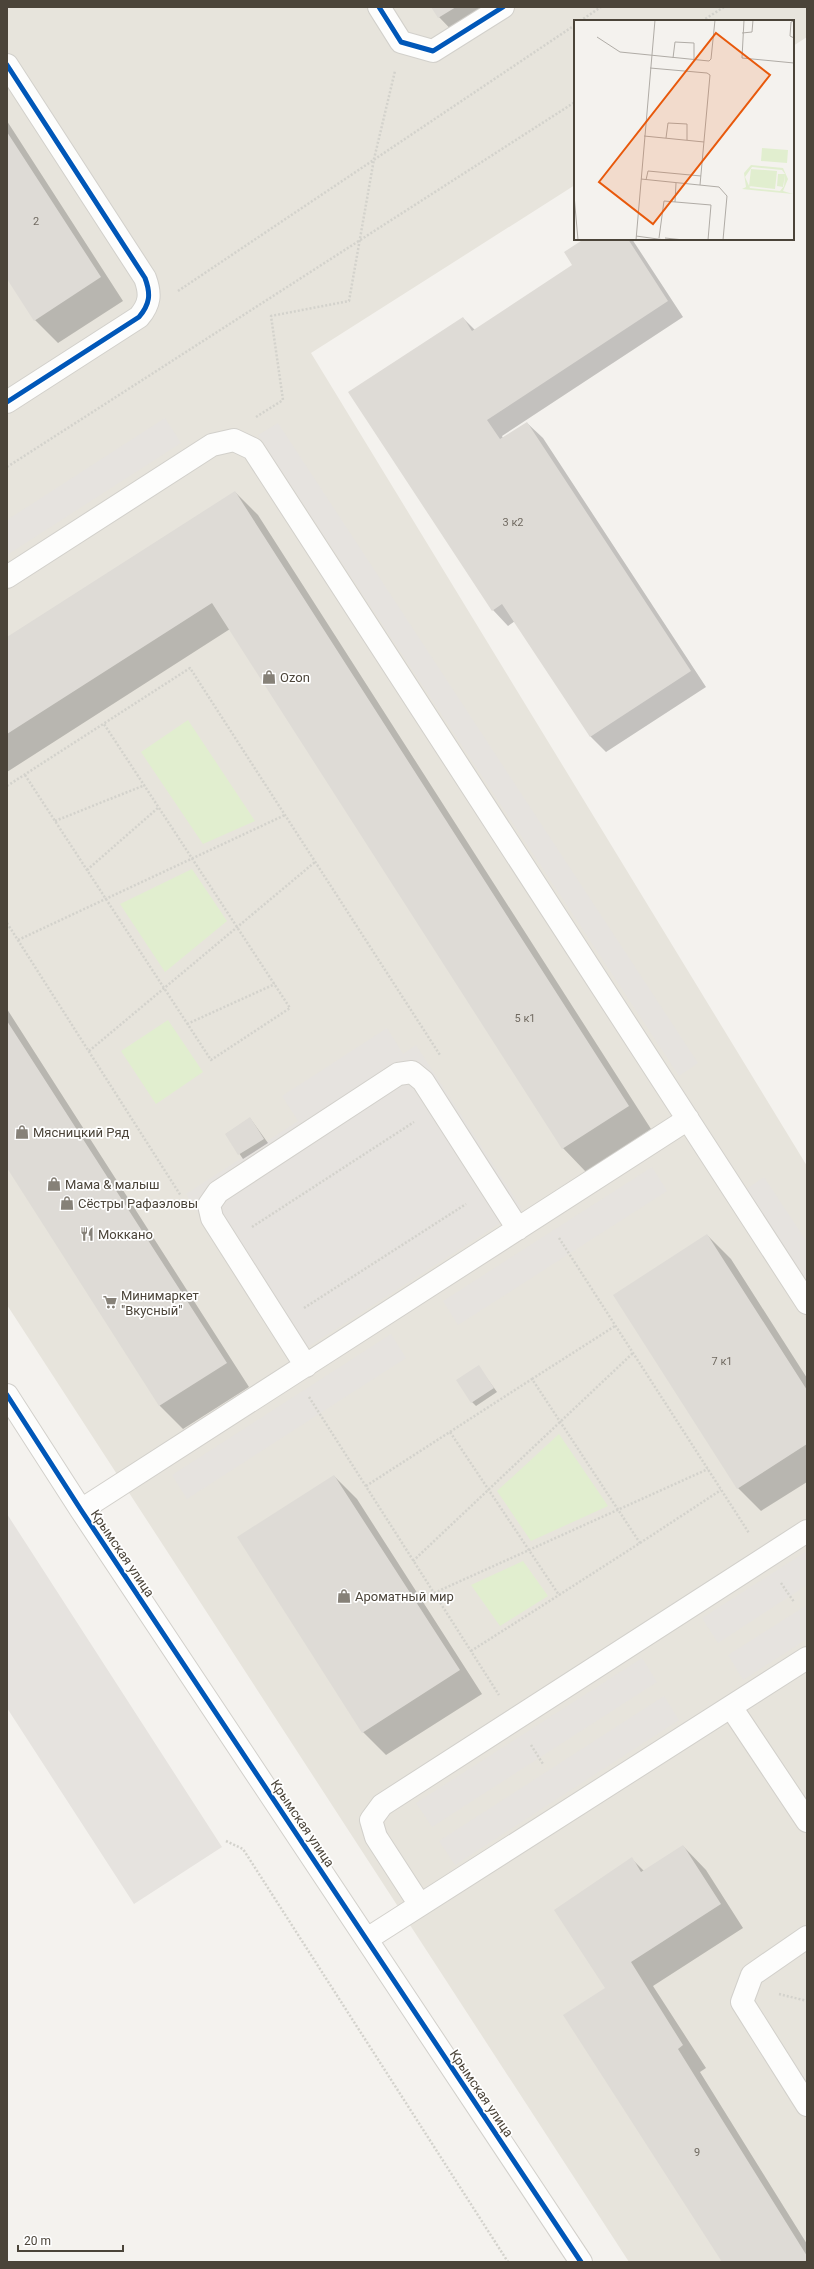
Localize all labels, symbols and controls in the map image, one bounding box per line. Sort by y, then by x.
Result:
inset map [574,20,794,240]
house number: 2 [33,215,39,228]
house number: 3 к2 [502,516,524,529]
shop icon: Ozon [261,669,277,685]
place label: Ozon [280,670,310,685]
house number: 5 к1 [514,1012,536,1025]
shop icon: Мясницкий Ряд [14,1124,30,1140]
place label: Мясницкий Ряд [33,1125,130,1140]
shop icon: Мама & малыш [46,1176,62,1192]
place label: Мама & малыш [65,1177,160,1192]
shop icon: Сёстры Рафаэловы [59,1195,75,1211]
place label: Сёстры Рафаэловы [78,1196,198,1211]
restaurant icon: Моккано [79,1226,95,1242]
place label: Моккано [98,1227,153,1242]
place label: Минимаркет "Вкусный" [121,1288,199,1318]
supermarket icon: Минимаркет "Вкусный" [102,1294,118,1310]
house number: 7 к1 [711,1355,733,1368]
street label: Крымская улица [88,1507,157,1600]
shop icon: Ароматный мир [336,1588,352,1604]
place label: Ароматный мир [355,1589,454,1604]
street label: Крымская улица [268,1777,337,1870]
street label: Крымская улица [447,2047,516,2140]
house number: 9 [694,2146,700,2159]
scale bar [18,2227,123,2253]
text: 20 m [24,2234,51,2248]

